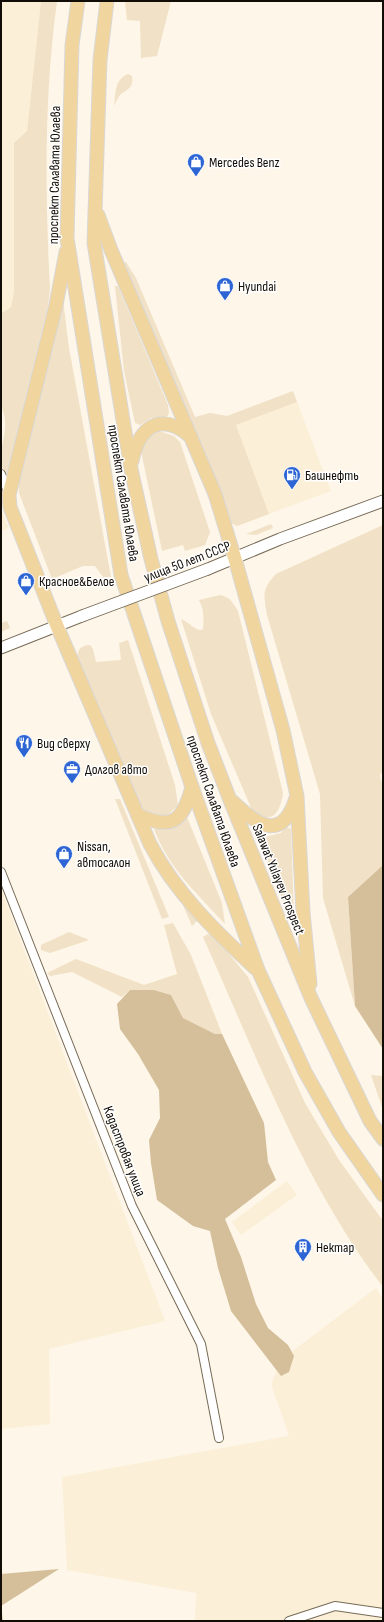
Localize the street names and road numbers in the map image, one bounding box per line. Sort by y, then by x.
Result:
street label: проспект Салавата Юлаева [45,106,64,244]
street label: проспект Салавата Юлаева [104,423,143,563]
street label: улица 50 лет СССР [141,537,233,586]
street label: проспект Салавата Юлаева [183,733,244,869]
street label: Salawat Yulayev Prospect [249,821,309,937]
street label: Кадастровая улица [100,1104,150,1199]

